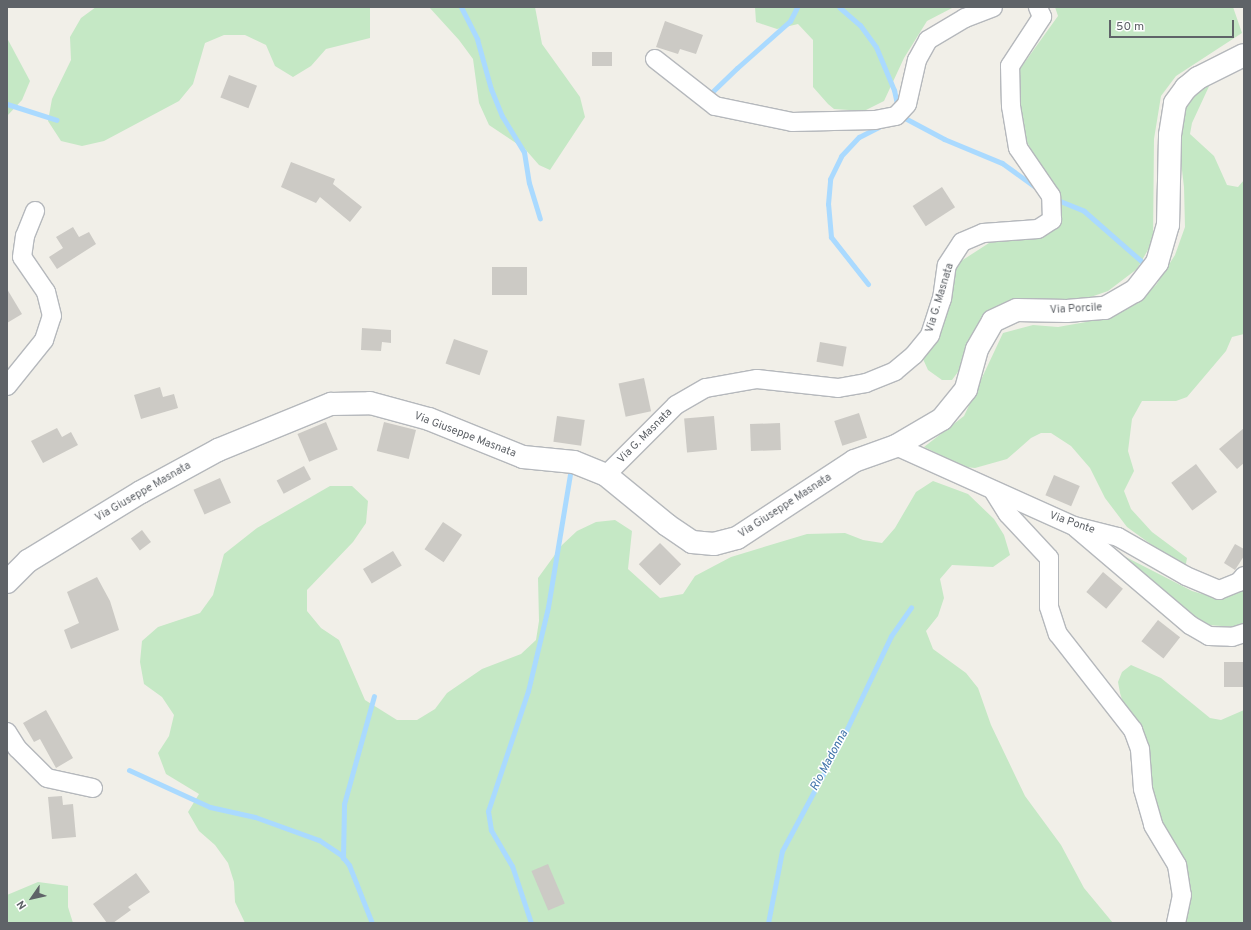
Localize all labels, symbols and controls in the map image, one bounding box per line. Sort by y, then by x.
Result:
scale bar [1111,12,1236,38]
text: 50 m [1116,19,1144,35]
street label: Via G. Masnata [923,262,957,334]
street label: Via Porcile [1049,301,1103,317]
street label: Via G. Masnata [615,406,675,466]
street label: Via Giuseppe Masnata [412,409,518,461]
street label: Via Giuseppe Masnata [93,459,193,525]
street label: Via Giuseppe Masnata [736,471,834,541]
street label: Via Ponte [1047,509,1097,537]
water label: Rio Madonna [808,728,852,794]
north arrow [12,878,52,918]
text: N [14,898,30,912]

